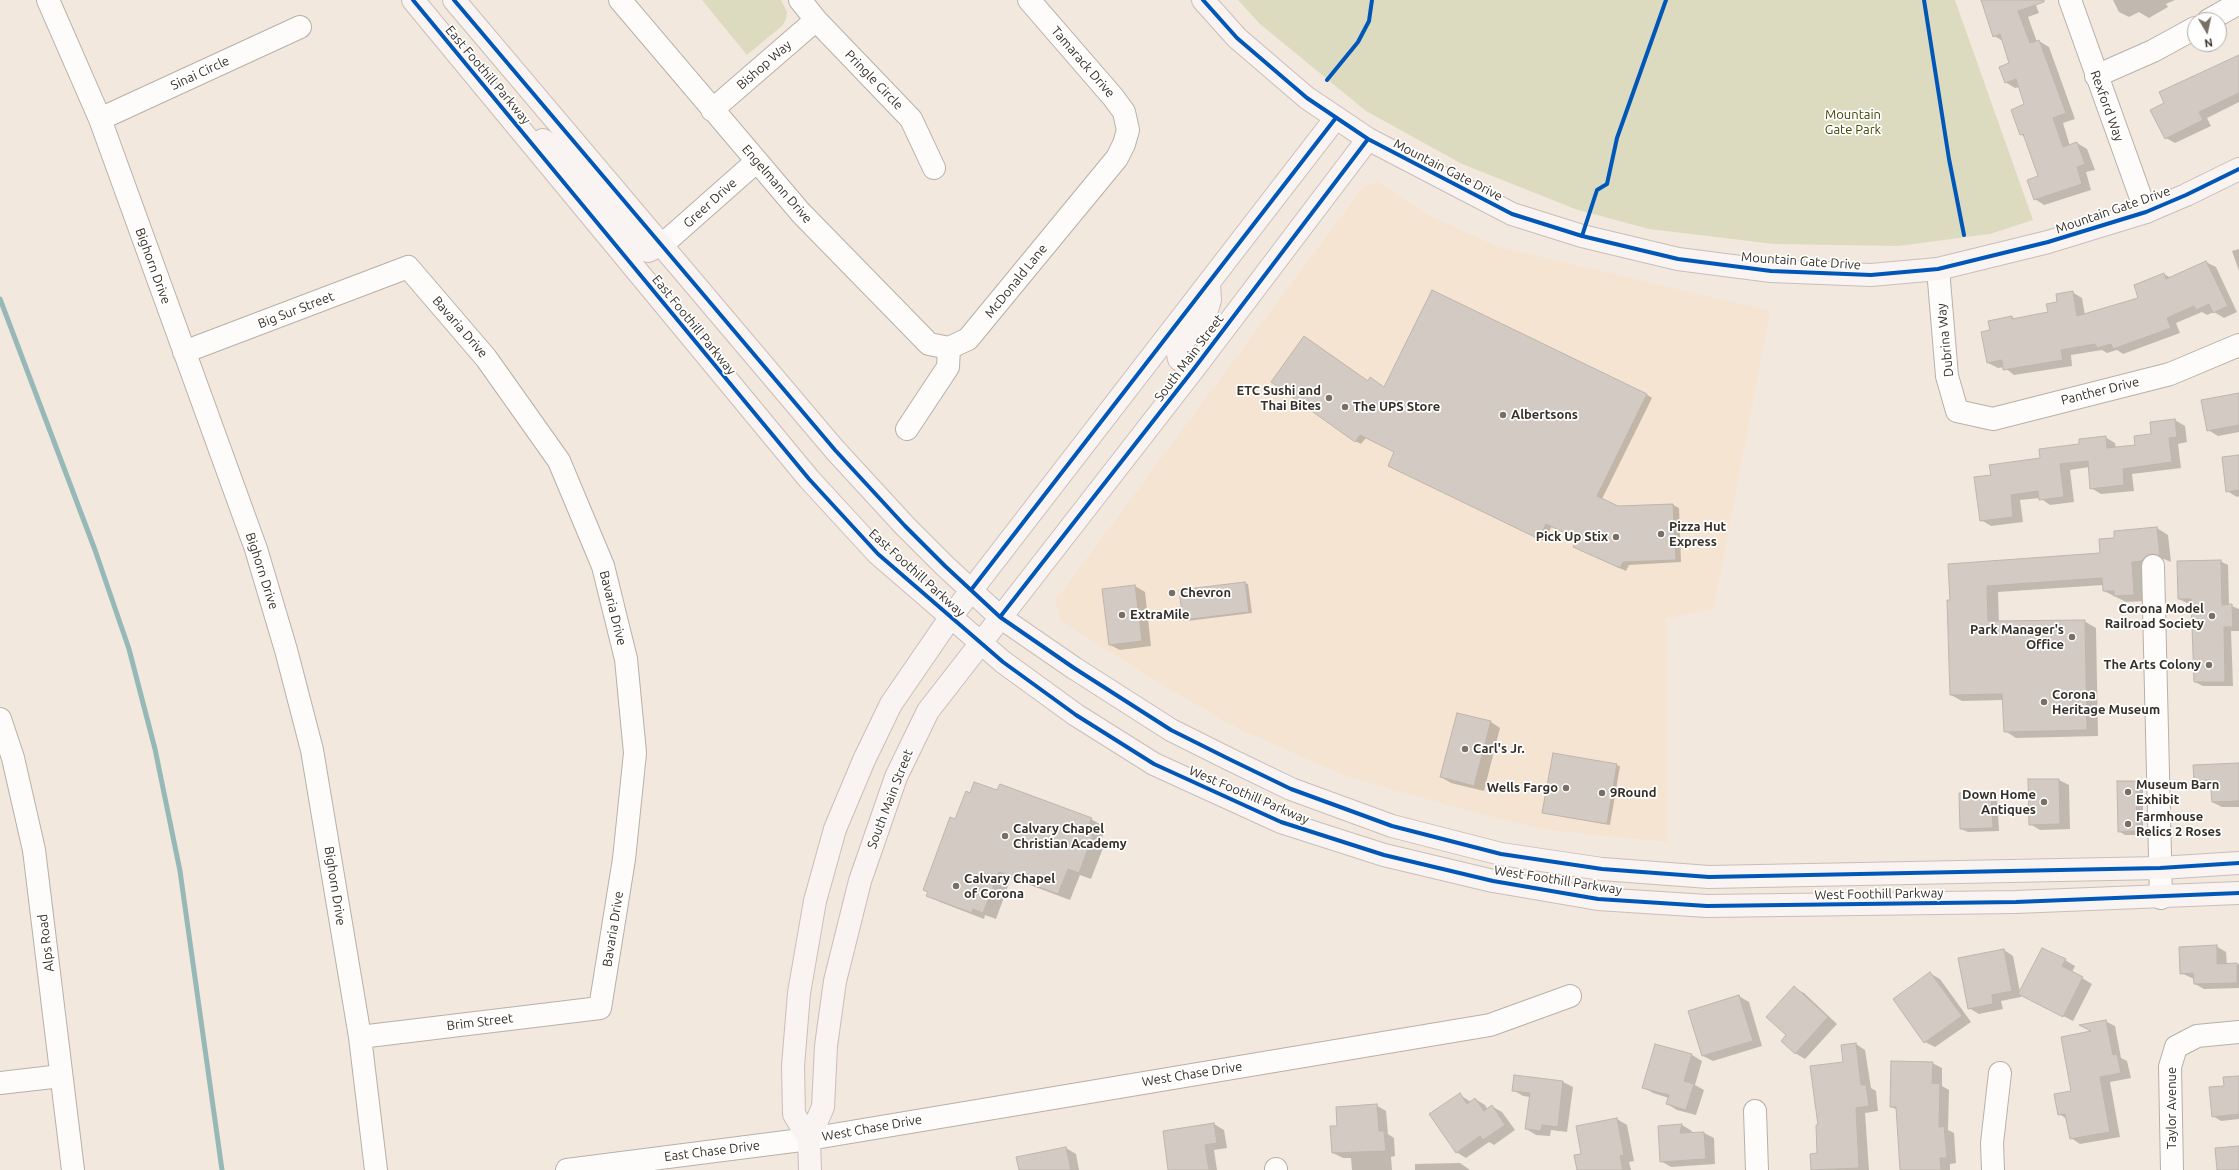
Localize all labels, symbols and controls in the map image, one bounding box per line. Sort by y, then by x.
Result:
north arrow [2187,12,2227,52]
street label: East Foothill Parkway [442,22,534,128]
street label: Tamarack Drive [1048,23,1118,101]
text: N [2204,36,2214,49]
street label: Bishop Way [733,37,795,93]
street label: Pringle Circle [842,47,906,113]
street label: Sinai Circle [168,53,232,93]
street label: Rexford Way [2087,68,2127,144]
park label: Mountain Gate Park [1825,107,1881,138]
street label: Mountain Gate Drive [1391,136,1505,204]
street label: Engelmann Drive [739,141,815,227]
street label: Greer Drive [680,175,740,231]
street label: Mountain Gate Drive [2054,183,2172,237]
street label: Bighorn Drive [132,226,174,306]
street label: McDonald Lane [982,241,1050,321]
street label: Mountain Gate Drive [1740,249,1862,273]
street label: East Foothill Parkway [649,272,739,378]
street label: Big Sur Street [256,288,336,332]
street label: Bavaria Drive [429,293,491,361]
street label: Dubrina Way [1933,302,1957,378]
street label: South Main Street [1151,311,1227,405]
street label: Panther Drive [2059,374,2141,408]
place label: ETC Sushi and Thai Bites [1236,383,1321,414]
marker: ETC Sushi and Thai Bites [1324,393,1334,403]
place label: The UPS Store [1353,399,1440,415]
marker: The UPS Store [1340,402,1350,412]
place label: Albertsons [1511,407,1578,423]
marker: Albertsons [1498,410,1508,420]
place label: Pizza Hut Express [1669,519,1726,550]
street label: East Foothill Parkway [866,526,968,620]
place label: Pick Up Stix [1536,529,1608,545]
marker: Pizza Hut Express [1656,529,1666,539]
street label: Bighorn Drive [242,531,282,611]
marker: Pick Up Stix [1611,532,1621,542]
street label: Bavaria Drive [596,569,630,647]
place label: Chevron [1180,585,1231,601]
marker: Chevron [1167,588,1177,598]
place label: Corona Model Railroad Society [2105,601,2204,632]
place label: ExtraMile [1130,607,1190,623]
marker: ExtraMile [1117,610,1127,620]
marker: Corona Model Railroad Society [2207,611,2217,621]
place label: Park Manager's Office [1970,622,2064,653]
marker: Park Manager's Office [2067,632,2077,642]
place label: The Arts Colony [2104,657,2201,673]
marker: The Arts Colony [2204,660,2214,670]
place label: Corona Heritage Museum [2052,687,2160,718]
marker: Corona Heritage Museum [2039,697,2049,707]
place label: Carl's Jr. [1473,741,1525,757]
marker: Carl's Jr. [1460,744,1470,754]
street label: South Main Street [864,747,916,851]
street label: West Foothill Parkway [1187,763,1311,827]
place label: Museum Barn Exhibit [2136,777,2219,808]
place label: Wells Fargo [1487,780,1558,796]
marker: Wells Fargo [1561,783,1571,793]
place label: 9Round [1610,785,1656,801]
place label: Down Home Antiques [1962,787,2036,818]
marker: Museum Barn Exhibit [2123,787,2133,797]
marker: 9Round [1597,788,1607,798]
marker: Down Home Antiques [2039,797,2049,807]
place label: Farmhouse Relics 2 Roses [2136,809,2221,840]
marker: Farmhouse Relics 2 Roses [2123,819,2133,829]
place label: Calvary Chapel Christian Academy [1013,821,1127,852]
marker: Calvary Chapel Christian Academy [1000,831,1010,841]
street label: Bighorn Drive [321,845,349,927]
street label: West Foothill Parkway [1493,862,1623,898]
place label: Calvary Chapel of Corona [964,871,1055,902]
marker: Calvary Chapel of Corona [951,881,961,891]
street label: West Foothill Parkway [1814,885,1944,903]
street label: Bavaria Drive [599,890,627,968]
street label: Alps Road [35,913,57,973]
street label: Brim Street [446,1010,514,1034]
street label: West Chase Drive [1141,1058,1243,1090]
street label: Taylor Avenue [2164,1067,2180,1149]
street label: West Chase Drive [821,1112,923,1144]
street label: East Chase Drive [663,1137,761,1165]

